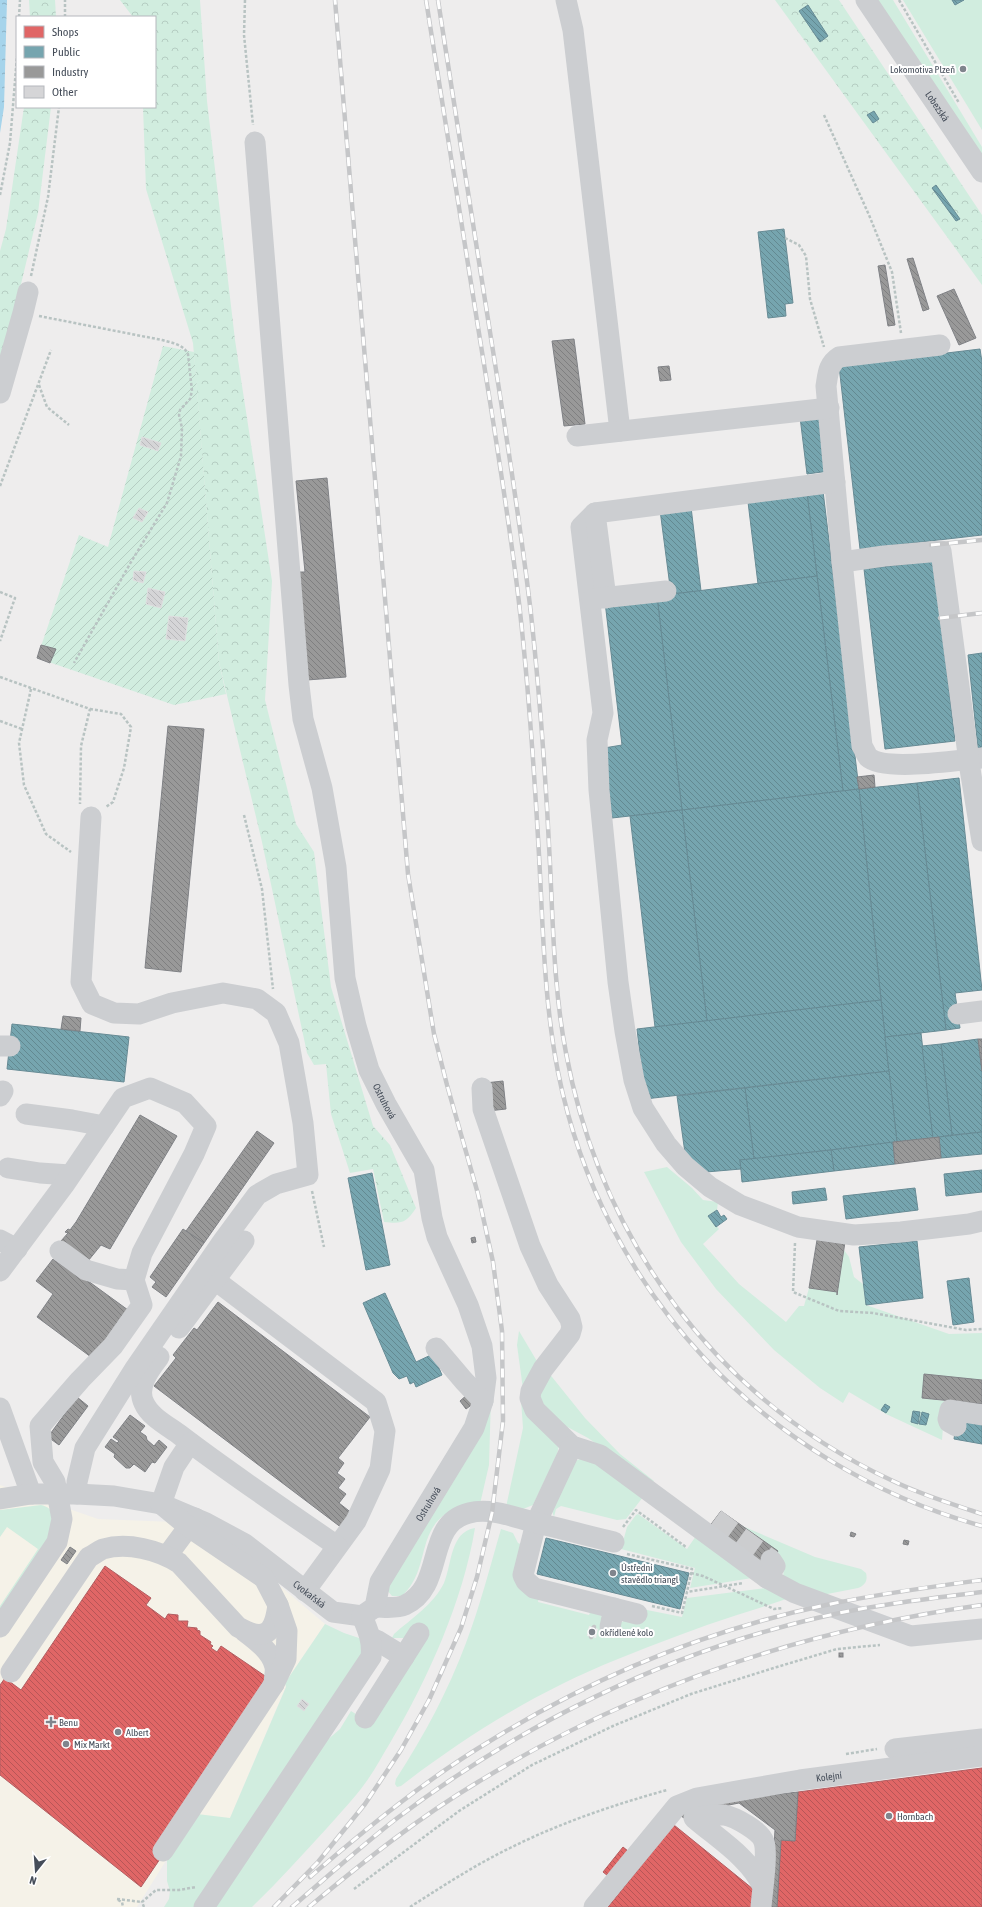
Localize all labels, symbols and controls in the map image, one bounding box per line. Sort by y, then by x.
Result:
legend [16,16,156,108]
text: Shops [52,25,78,39]
text: Public [52,45,80,59]
place label: Lokomotiva Plzeň [890,64,955,75]
marker: Lokomotiva Plzeň [958,64,968,74]
text: Industry [52,65,89,79]
text: Other [52,85,78,99]
street label: Lobezská [923,89,951,124]
street label: Ostruhová [371,1082,398,1121]
street label: Ostruhová [414,1485,443,1523]
place label: Ústřední stavědlo triangl [621,1562,679,1585]
marker: Ústřední stavědlo triangl [608,1568,618,1578]
street label: Cvokařská [291,1578,328,1611]
marker: okřídlené kolo [587,1627,597,1637]
place label: okřídlené kolo [600,1627,653,1638]
marker: Benu [46,1717,56,1727]
place label: Benu [59,1717,78,1728]
marker: Albert [113,1727,123,1737]
place label: Albert [126,1727,149,1738]
marker: Mix Markt [61,1739,71,1749]
place label: Mix Markt [74,1739,110,1750]
street label: Kolejní [815,1769,843,1784]
marker: Hornbach [884,1811,894,1821]
place label: Hornbach [897,1811,933,1822]
north arrow [16,1851,56,1891]
text: N [28,1874,38,1887]

